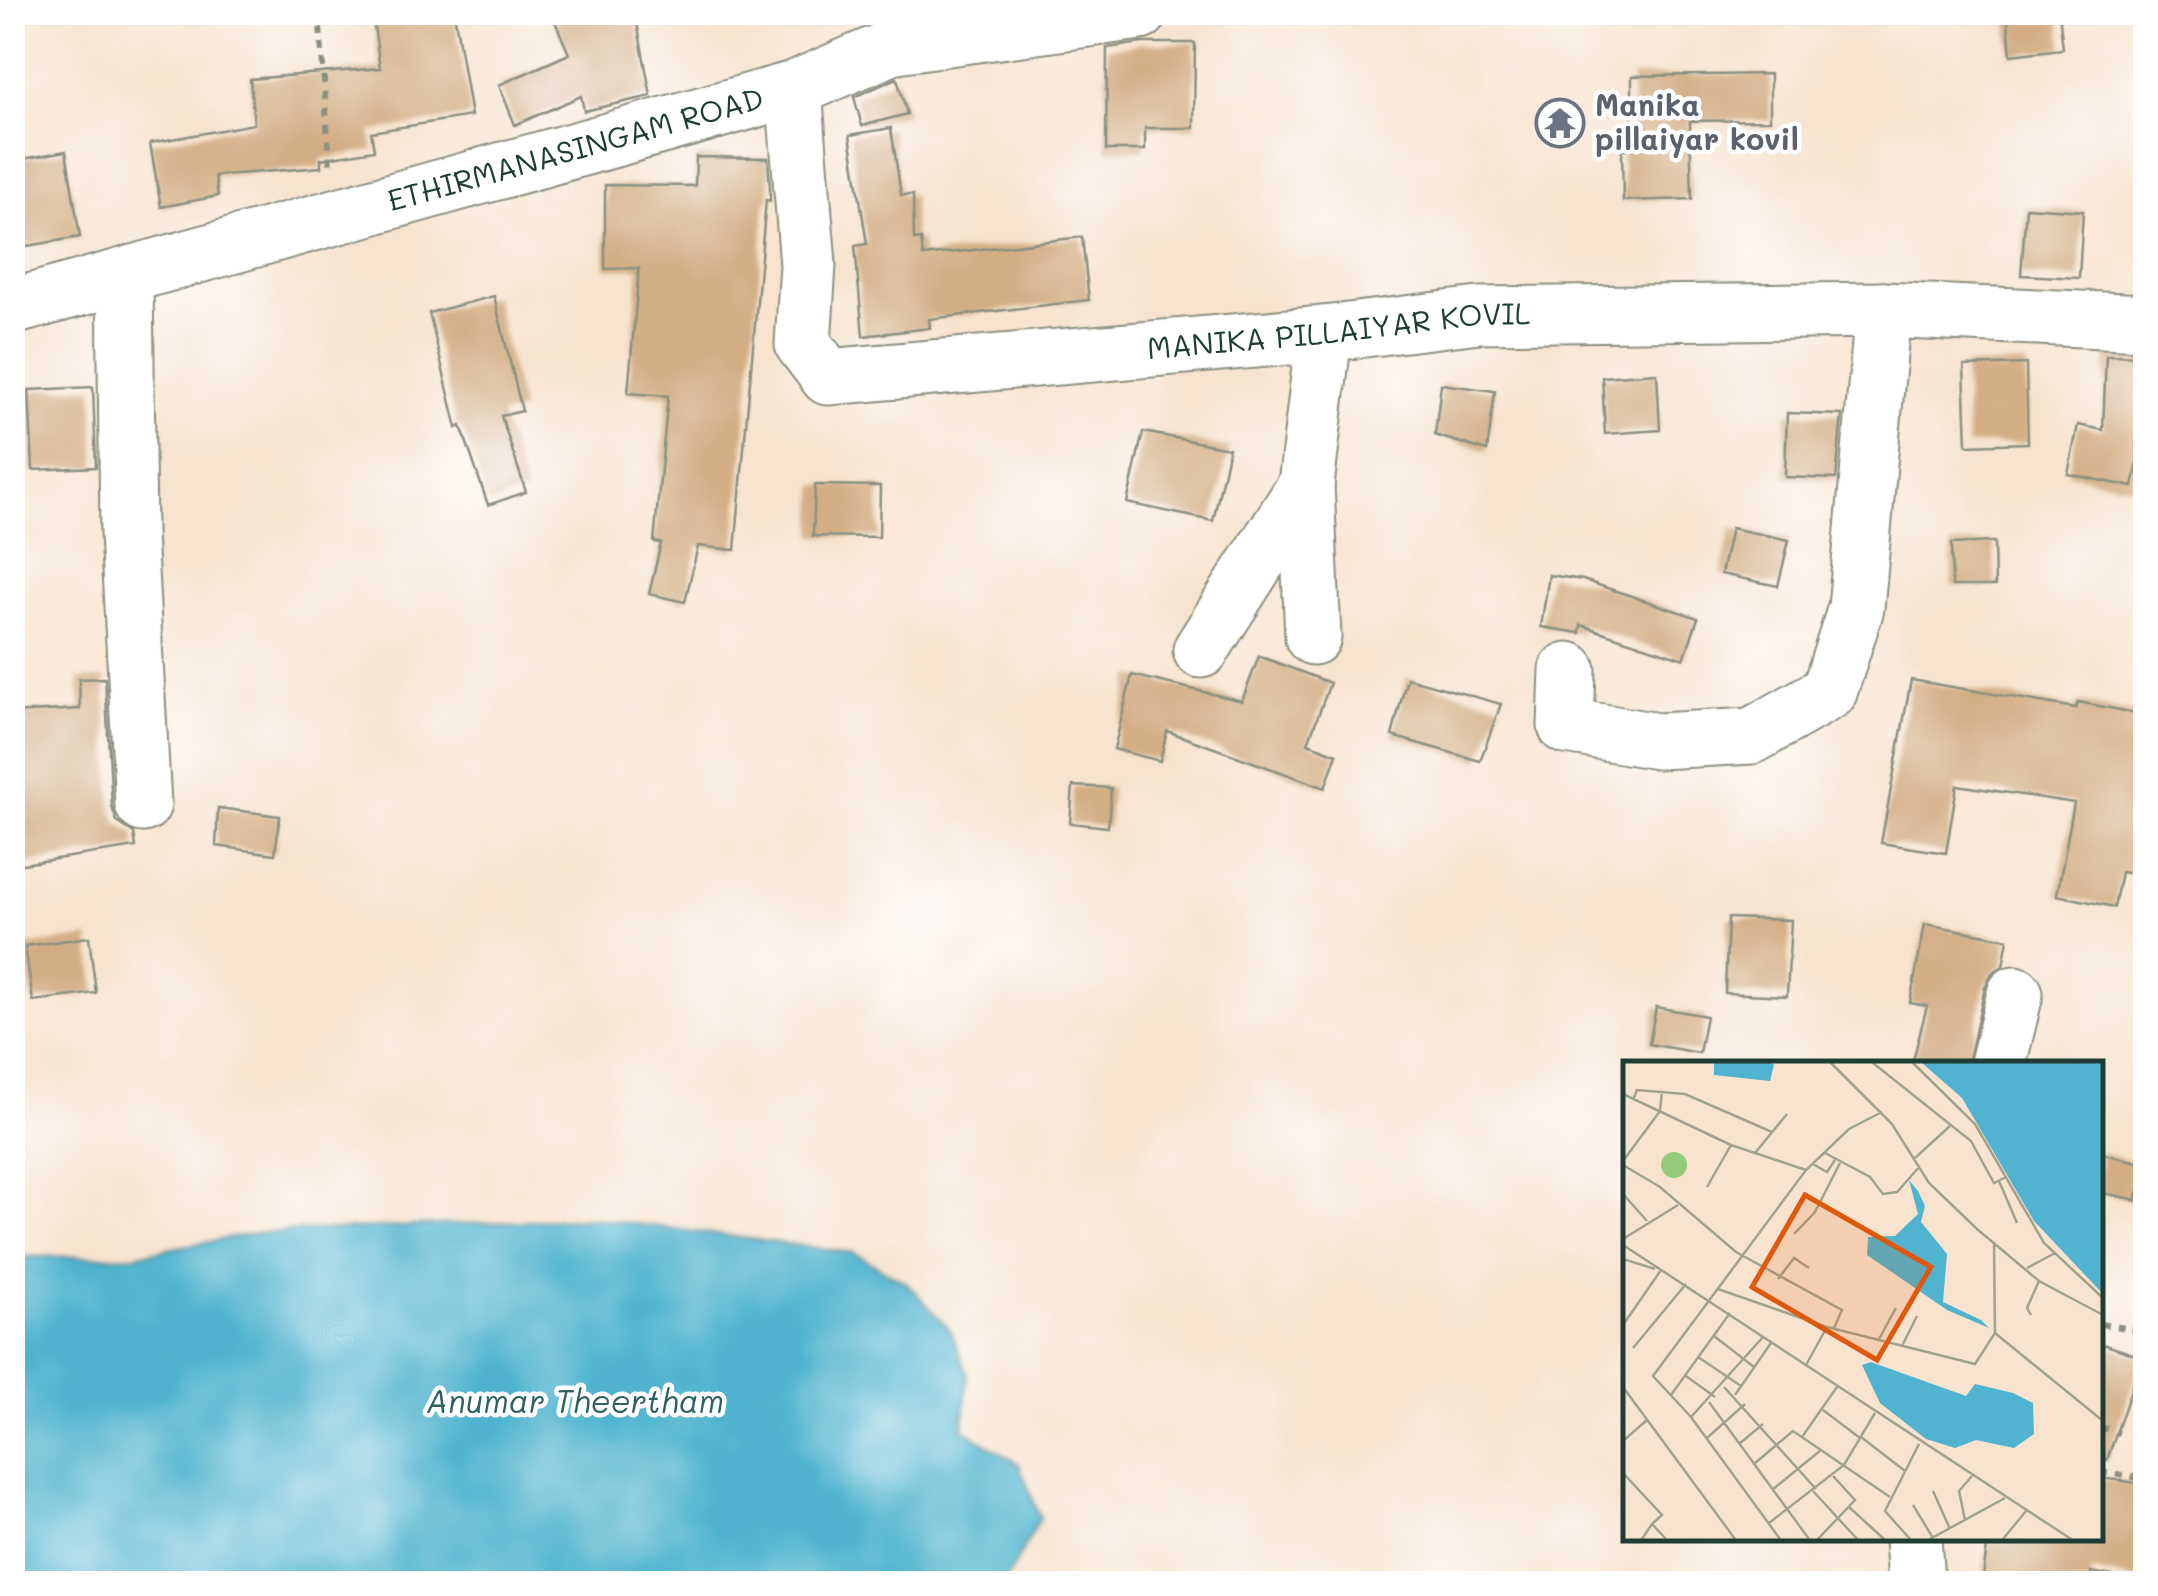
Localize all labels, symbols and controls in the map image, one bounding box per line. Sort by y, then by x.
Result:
street label: ETHIRMANASINGAM ROAD [383,77,767,219]
place label: Manika pillaiyar kovil [1595,84,1799,158]
temple icon: Manika pillaiyar kovil [1534,97,1586,149]
street label: MANIKA PILLAIYAR KOVIL [1145,292,1531,367]
inset map [1623,1061,2103,1541]
water label: Anumar Theertham [426,1379,724,1421]

